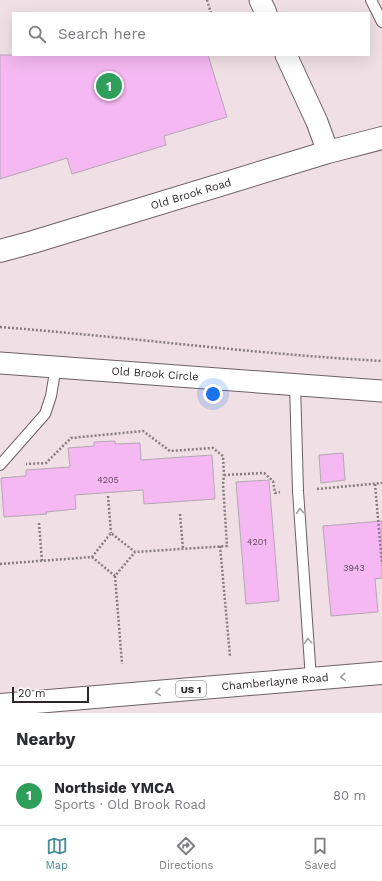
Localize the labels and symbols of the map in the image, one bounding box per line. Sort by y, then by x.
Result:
pin: 1 [96,71,122,101]
street label: Old Brook Road [149,176,233,212]
street label: Old Brook Circle [111,364,199,384]
your location [203,384,223,404]
house number: 4205 [97,475,119,485]
one-way arrow [295,508,304,514]
house number: 4201 [247,537,267,547]
house number: 3943 [343,563,365,573]
one-way arrow [303,638,312,644]
street label: Chamberlayne Road [221,671,329,693]
one-way arrow [340,672,346,681]
road number: US 1 [176,681,206,697]
scale bar [12,685,89,704]
one-way arrow [155,688,161,697]

